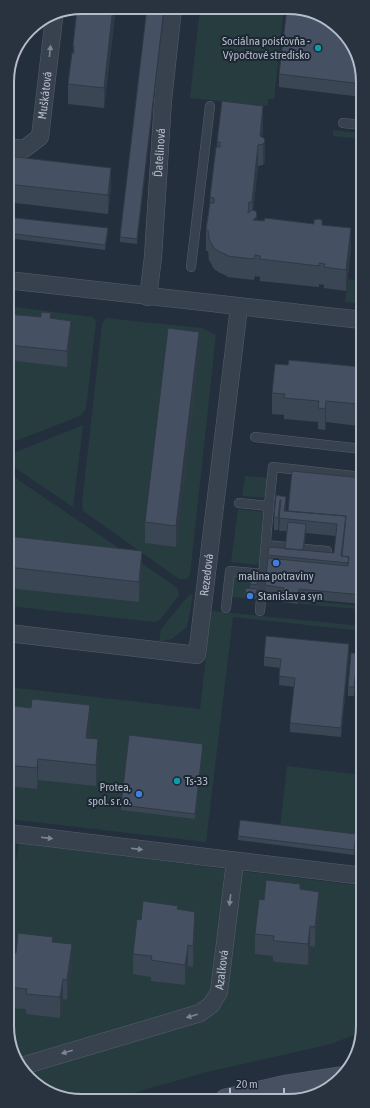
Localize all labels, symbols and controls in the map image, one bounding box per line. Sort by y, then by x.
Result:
place label: Sociálna poisťovňa - Výpočtové stredisko [222,34,310,62]
marker: Sociálna poisťovňa - Výpočtové stredisko [313,43,323,53]
one-way arrow [47,45,53,57]
street label: Muškátová [35,71,55,120]
street label: Ďatelinová [151,128,168,177]
street label: Rezedová [197,553,216,597]
marker: malina potraviny [271,558,281,568]
place label: malina potraviny [238,569,314,583]
place label: Stanislav a syn [258,589,322,603]
marker: Stanislav a syn [245,591,255,601]
place label: Ts-33 [185,774,208,788]
marker: Ts-33 [172,776,182,786]
place label: Protea, spol. s r. o. [88,780,131,808]
marker: Protea, spol. s r. o. [134,789,144,799]
one-way arrow [41,835,53,841]
one-way arrow [131,846,143,852]
one-way arrow [227,894,234,906]
street label: Azalková [212,949,231,990]
one-way arrow [185,1013,197,1019]
one-way arrow [61,1049,73,1055]
scale bar [230,1070,284,1096]
text: 20 m [236,1077,258,1091]

